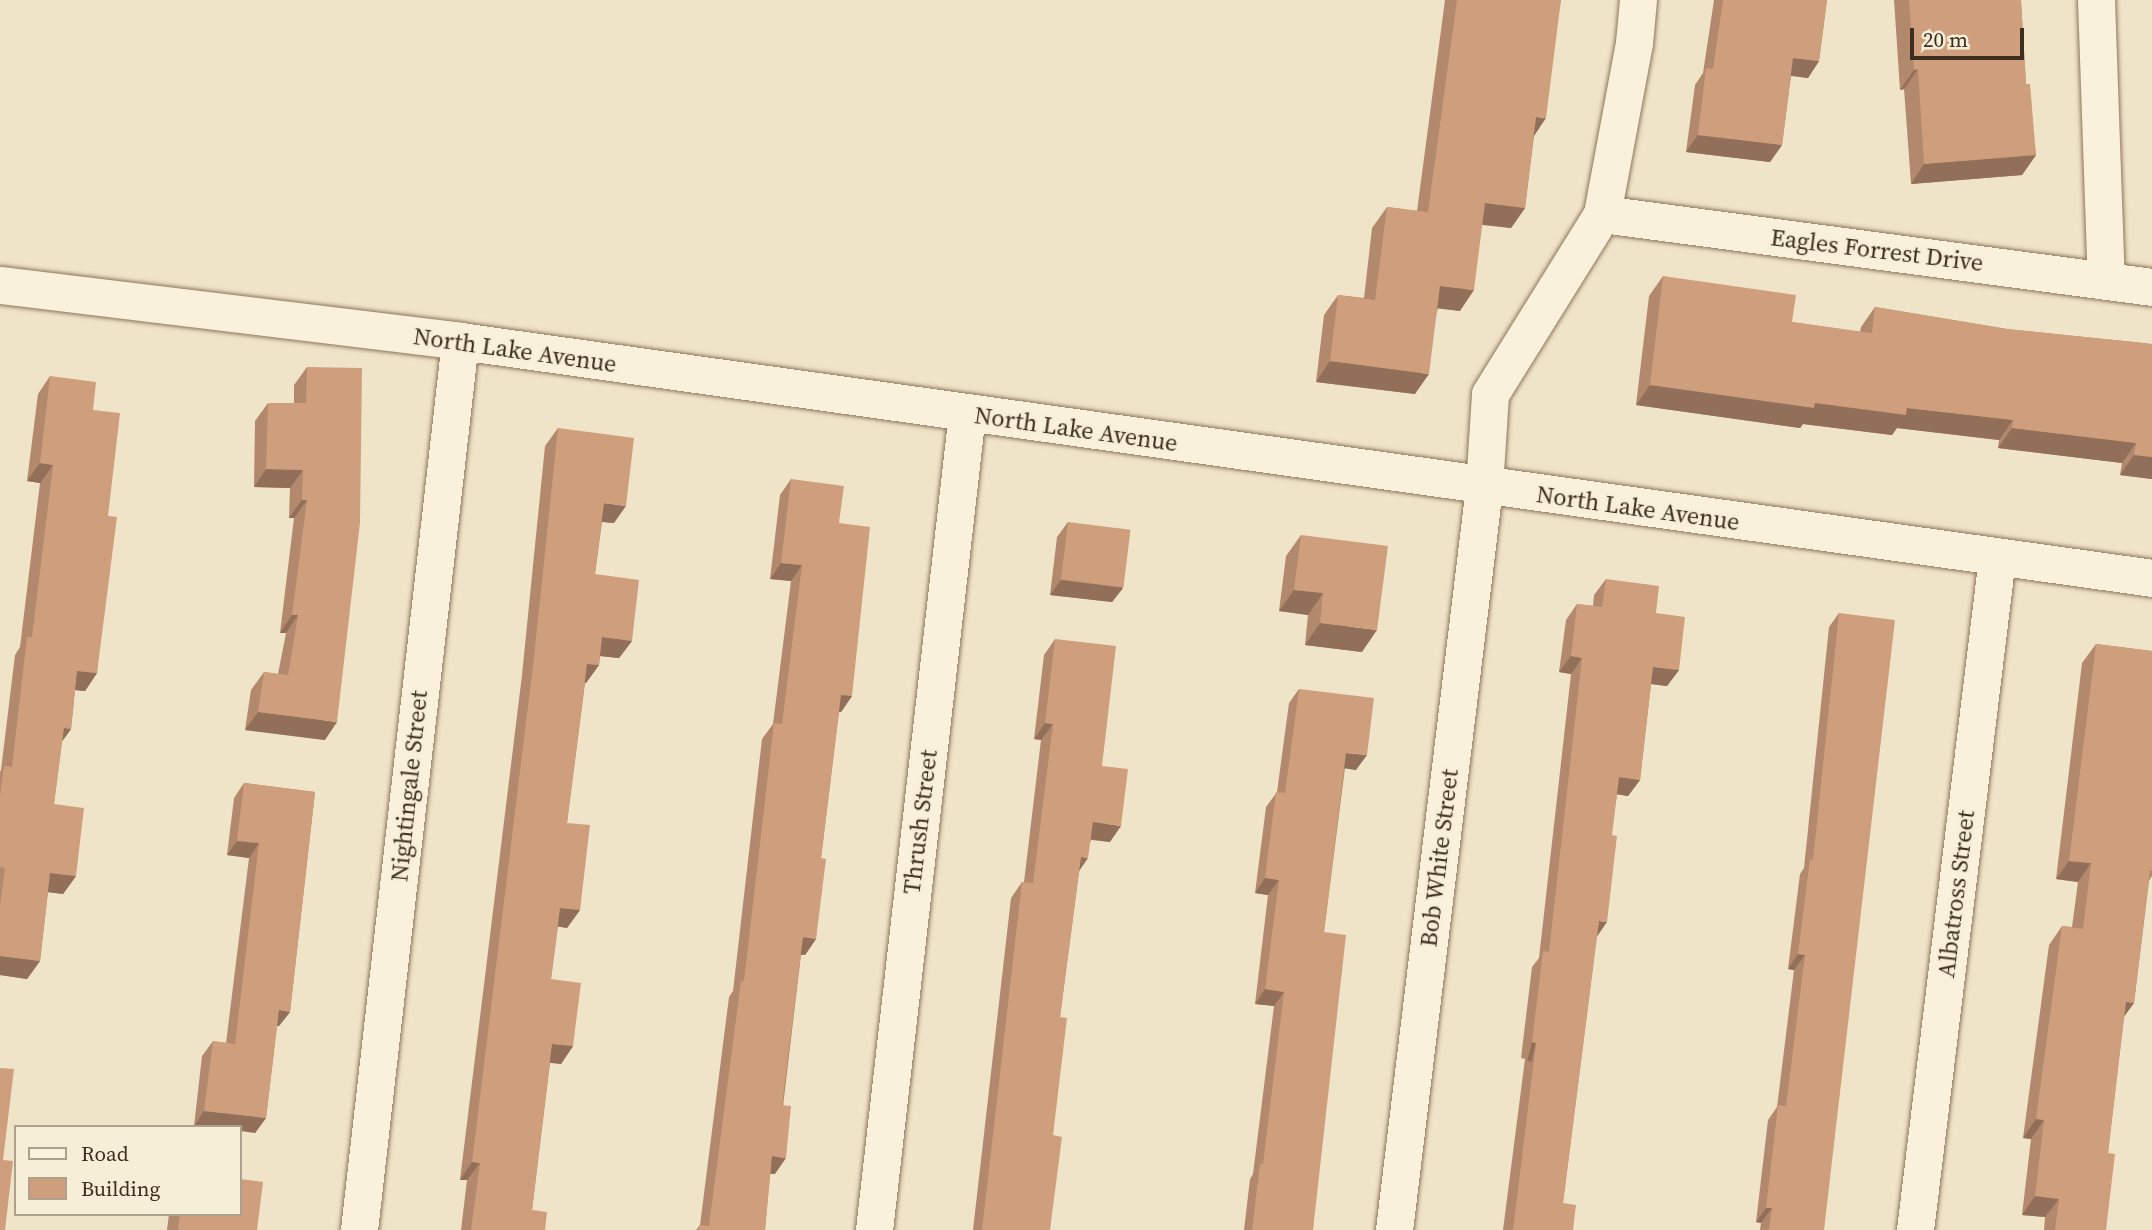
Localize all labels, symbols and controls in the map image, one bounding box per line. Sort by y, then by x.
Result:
scale bar [1914,14,2028,58]
text: 20 m [1923,25,1968,54]
street label: Eagles Forrest Drive [1769,223,1985,277]
street label: North Lake Avenue [412,321,618,379]
street label: North Lake Avenue [973,400,1179,458]
street label: North Lake Avenue [1535,479,1741,537]
street label: Nightingale Street [385,689,433,883]
street label: Thrush Street [897,748,943,896]
street label: Bob White Street [1414,767,1464,949]
street label: Albatross Street [1931,809,1981,979]
legend [14,1125,242,1216]
text: Road [81,1139,129,1168]
text: Building [81,1174,160,1203]

